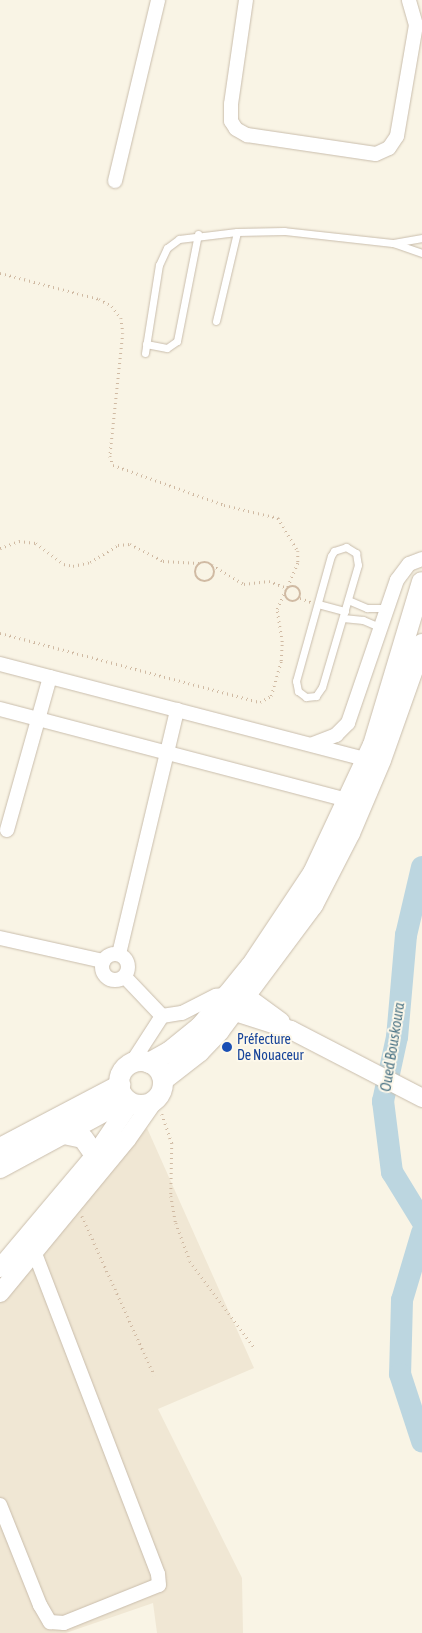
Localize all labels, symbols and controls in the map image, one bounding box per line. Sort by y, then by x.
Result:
water label: Oued Bouskoura [376,1001,408,1093]
place label: Préfecture De Nouaceur [237,1031,304,1064]
marker: Préfecture De Nouaceur [221,1041,233,1053]

